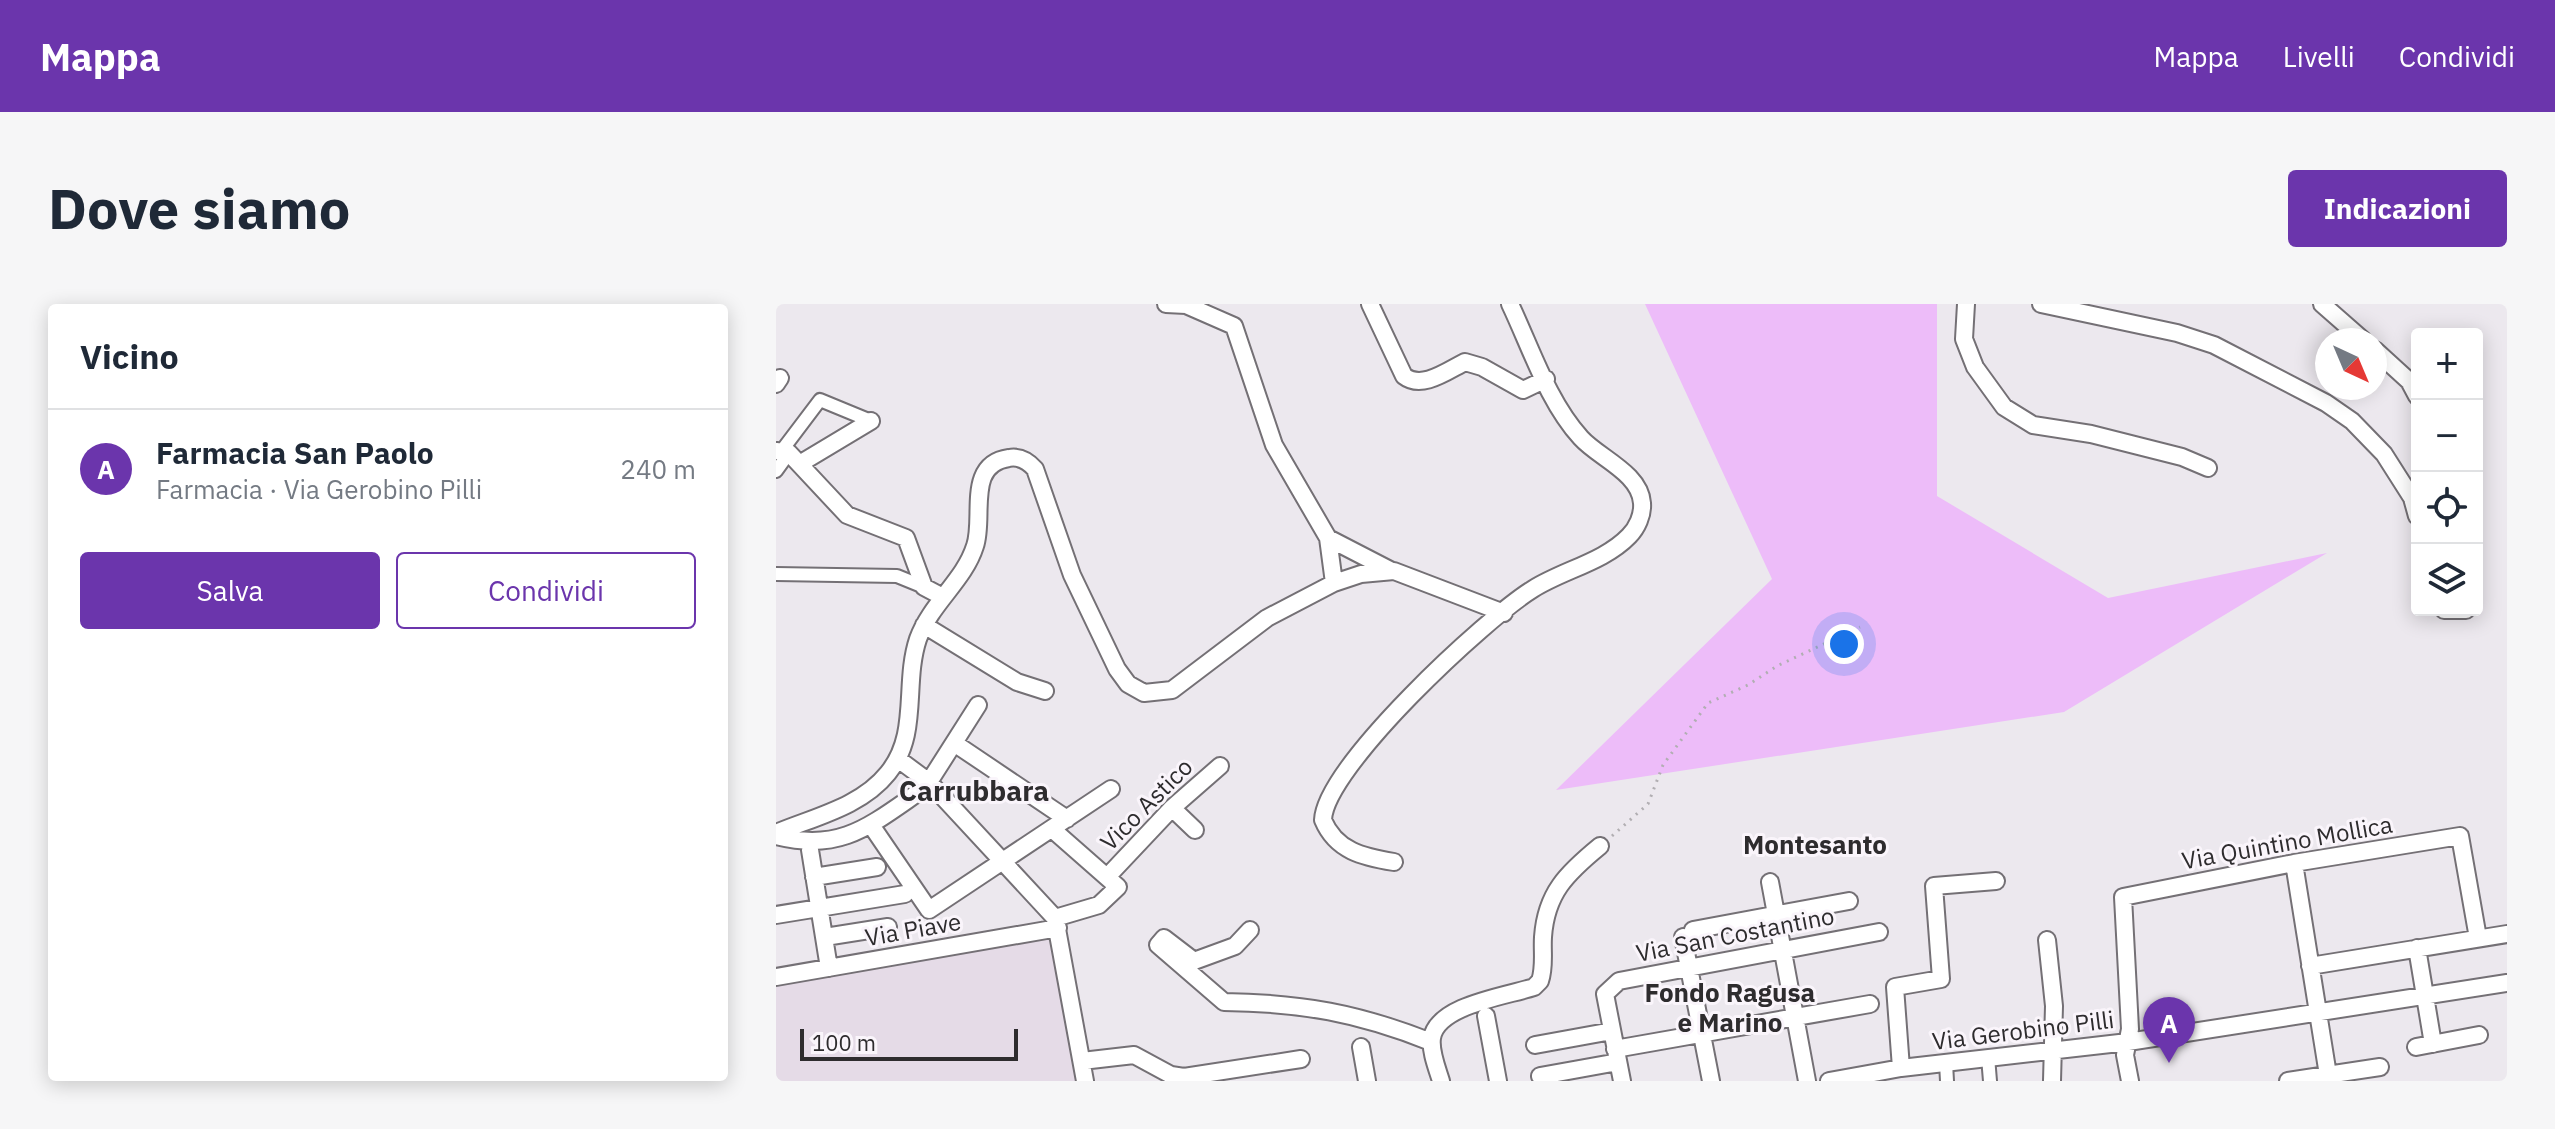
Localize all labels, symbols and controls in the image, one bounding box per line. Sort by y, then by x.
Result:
text: Mappa [40,32,161,81]
text: Mappa [2154,38,2239,75]
text: Livelli [2283,38,2355,75]
text: Condividi [2399,38,2515,75]
button: Indicazioni [2288,170,2507,247]
text: Dove siamo [48,172,350,244]
north arrow [2315,328,2387,400]
map controls [2411,328,2483,616]
button: + [2411,328,2483,400]
text: Vicino [80,334,179,378]
button: − [2411,400,2483,472]
text: Farmacia San Paolo [156,433,434,472]
text: A [97,452,115,486]
text: 240 m [620,452,696,486]
text: Farmacia · Via Gerobino Pilli [156,472,482,506]
button: locate [2411,472,2483,544]
button: layers [2411,544,2483,616]
button: Salva [80,552,380,629]
button: Condividi [396,552,696,629]
your location [1824,624,1864,664]
street label: Vico Astico [1093,751,1199,857]
district label: Carrubbara [899,772,1049,809]
street label: Via Quintino Mollica [2179,808,2395,876]
district label: Montesanto [1743,827,1887,861]
street label: Via San Costantino [1633,899,1837,969]
street label: Via Piave [862,905,964,953]
district label: Fondo Ragusa e Marino [1645,975,1816,1039]
pin: A [2143,997,2195,1063]
street label: Via Gerobino Pilli [1930,1003,2116,1057]
scale bar [800,1025,1018,1061]
text: 100 m [812,1028,876,1057]

